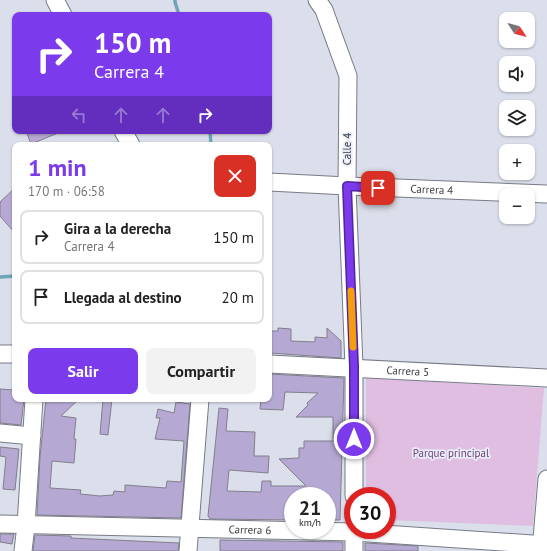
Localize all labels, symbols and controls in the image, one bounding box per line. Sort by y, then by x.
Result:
north arrow [499,12,535,48]
map controls [499,12,535,224]
text: 150 m [94,24,171,61]
icon: right [28,28,80,80]
button: sound [499,56,535,92]
text: Carrera 4 [94,60,164,83]
button: layers [499,100,535,136]
icon: left [68,104,90,126]
icon: ahead [110,104,132,126]
icon: ahead [152,104,174,126]
icon: right [194,104,216,126]
street label: Calle 4 [340,133,354,165]
button: + [499,144,535,180]
text: 1 min [28,152,87,183]
button: close [214,155,256,197]
pin [361,171,395,205]
icon: arrive [367,177,389,199]
street label: Carrera 4 [410,182,454,197]
text: 170 m · 06:58 [28,183,105,200]
button: − [499,188,535,224]
text: Gira a la derecha [64,219,171,238]
icon: right [30,226,52,248]
text: 150 m [213,228,254,247]
text: Carrera 4 [64,238,115,255]
icon: arrive [30,286,52,308]
text: Llegada al destino [64,288,182,307]
text: 20 m [221,288,254,307]
button: Salir [28,348,138,394]
button: Compartir [146,348,256,394]
street label: Carrera 5 [386,363,430,379]
position arrow [333,418,375,460]
park label: Parque principal [413,446,490,460]
speed limit sign: 30 [344,487,396,539]
text: 21 [299,495,321,521]
text: km/h [299,516,321,529]
street label: Carrera 6 [228,522,272,537]

